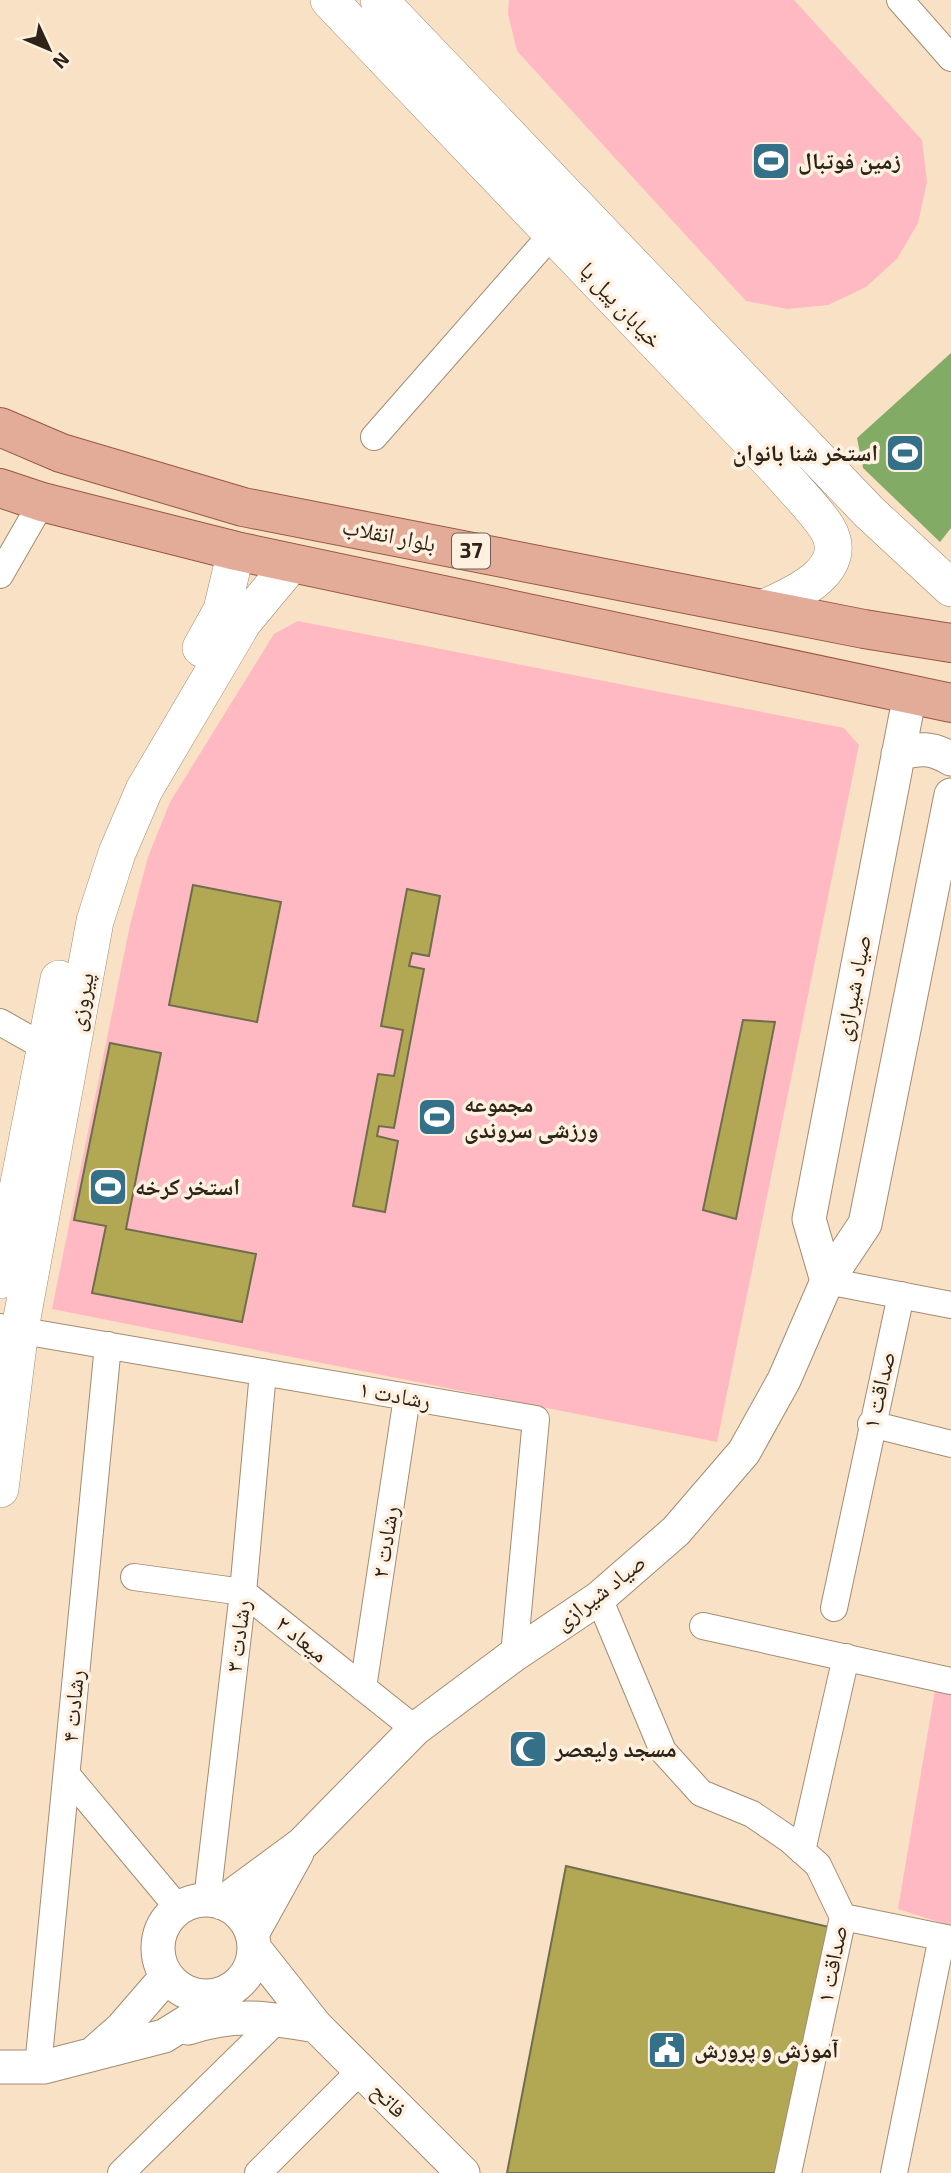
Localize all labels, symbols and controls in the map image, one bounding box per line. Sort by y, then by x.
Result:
north arrow [14,14,84,84]
text: N [49,48,75,74]
sports icon: زمین فوتبال [750,140,792,182]
place label: زمین فوتبال [798,146,901,175]
street label: خیابان پیل پا [574,255,669,354]
sports icon: استخر شنا بانوان [884,432,926,474]
place label: استخر شنا بانوان [733,438,878,467]
street label: بلوار انقلاب [340,511,438,557]
road number: 37 [452,534,490,568]
street label: صیاد شیرازی [828,932,877,1044]
street label: پیروزی [61,970,100,1034]
place label: مجموعه ورزشی سروندی [464,1089,598,1144]
sports icon: مجموعه ورزشی سروندی [416,1096,458,1138]
sports icon: استخر کرخه [87,1166,129,1208]
place label: استخر کرخه [135,1172,240,1200]
street label: صداقت ۱ [856,1348,900,1431]
street label: رشادت ۱ [357,1374,433,1414]
street label: رشادت ۲ [365,1504,404,1580]
street label: صیاد شیرازی [548,1547,651,1636]
street label: رشادت ۳ [219,1598,255,1674]
street label: میعاد ۲ [271,1609,334,1668]
street label: رشادت ۴ [55,1669,89,1743]
mosque icon: مسجد ولیعصر [507,1728,549,1770]
place label: مسجد ولیعصر [554,1734,677,1763]
street label: صداقت ۱ [810,1923,852,2005]
public building icon: آموزش و پرورش [646,2029,688,2071]
place label: آموزش و پرورش [694,2035,839,2064]
street label: فاتح [365,2076,413,2124]

